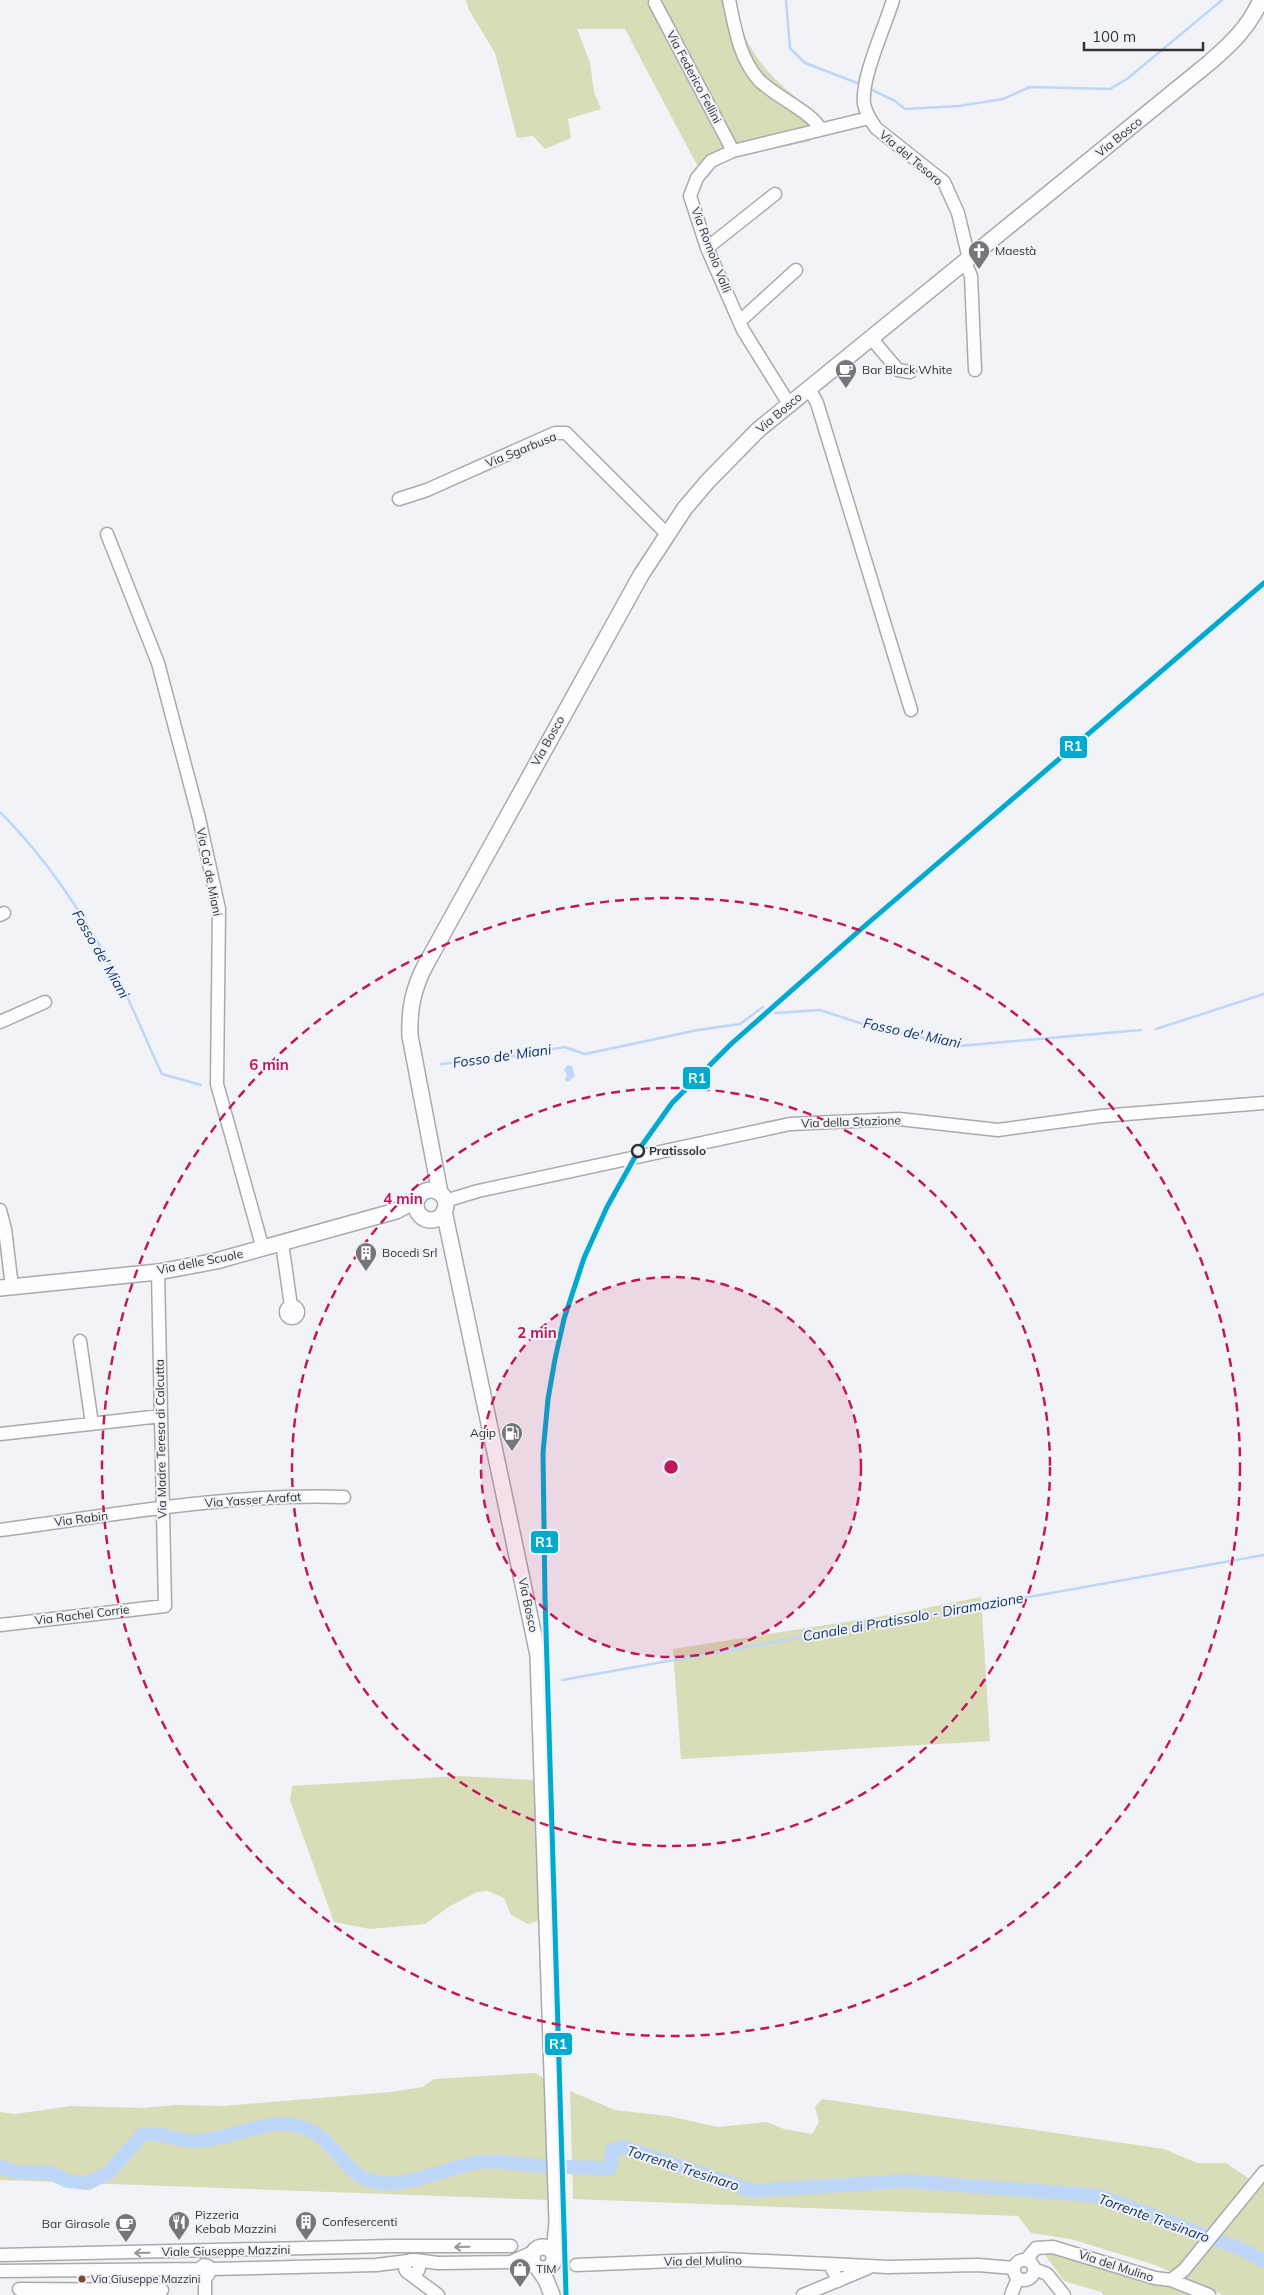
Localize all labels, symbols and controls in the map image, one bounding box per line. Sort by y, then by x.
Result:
scale bar [1084,20,1203,52]
text: 100 m [1092,27,1136,46]
street label: Via Federico Fellini [664,28,725,126]
street label: Via Bosco [1093,113,1145,160]
street label: Via del Tesoro [877,127,946,189]
street label: Via Romolo Valli [688,205,735,295]
church icon: Maestà [967,239,991,270]
place label: Maestà [995,243,1036,258]
cafe icon: Bar Black White [834,358,858,389]
place label: Bar Black White [862,362,952,377]
street label: Via Bosco [753,389,805,436]
street label: Via Sgarbusa [483,429,558,471]
street label: Via Bosco [528,713,568,769]
line badge: R1 [1059,735,1088,759]
text: R1 [1064,737,1082,755]
street label: Via Ca' de Miani [194,826,225,917]
water label: Fosso de' Miani [68,907,134,1002]
water label: Fosso de' Miani [862,1014,963,1052]
water label: Fosso de' Miani [452,1040,553,1072]
text: 6 min [249,1055,289,1074]
line badge: R1 [682,1066,711,1090]
text: R1 [688,1069,706,1087]
street label: Via della Stazione [801,1112,901,1131]
place label: Pratissolo [649,1143,706,1158]
marker: Pratissolo [631,1144,645,1158]
text: 4 min [383,1189,423,1208]
building icon: Bocedi Srl [354,1241,378,1272]
place label: Bocedi Srl [382,1245,437,1260]
street label: Via delle Scuole [156,1246,244,1277]
text: 2 min [517,1323,557,1342]
street label: Via Madre Teresa di Calcutta [152,1359,169,1519]
fuel station icon: Agip [500,1421,524,1452]
place label: Agip [470,1425,496,1440]
centre of rings [662,1458,680,1476]
street label: Via Yasser Arafat [204,1489,302,1510]
street label: Via Rabin [53,1508,109,1529]
line badge: R1 [530,1530,559,1554]
text: R1 [535,1533,553,1551]
street label: Via Bosco [515,1576,542,1634]
water label: Canale di Pratissolo - Diramazione [801,1589,1025,1645]
street label: Via Rachel Corrie [34,1601,130,1628]
line badge: R1 [544,2032,573,2056]
text: R1 [549,2035,567,2053]
water label: Torrente Tresinaro [624,2141,742,2195]
water label: Torrente Tresinaro [1096,2189,1212,2247]
place label: Pizzeria Kebab Mazzini [195,2207,277,2236]
restaurant icon: Pizzeria Kebab Mazzini [167,2210,191,2241]
building icon: Confesercenti [294,2210,318,2241]
cafe icon: Bar Girasole [114,2212,138,2243]
place label: Confesercenti [322,2214,397,2229]
place label: Bar Girasole [42,2216,110,2231]
street label: Viale Giuseppe Mazzini [161,2242,291,2259]
one-way arrow [454,2242,470,2252]
street label: Via del Mulino [1077,2246,1156,2285]
one-way arrow [135,2248,151,2257]
street label: Via del Mulino [664,2252,742,2269]
shop icon: TIM [508,2257,532,2288]
place label: TIM [536,2261,557,2276]
place label: Via Giuseppe Mazzini [91,2272,200,2286]
marker: Via Giuseppe Mazzini [77,2274,87,2284]

